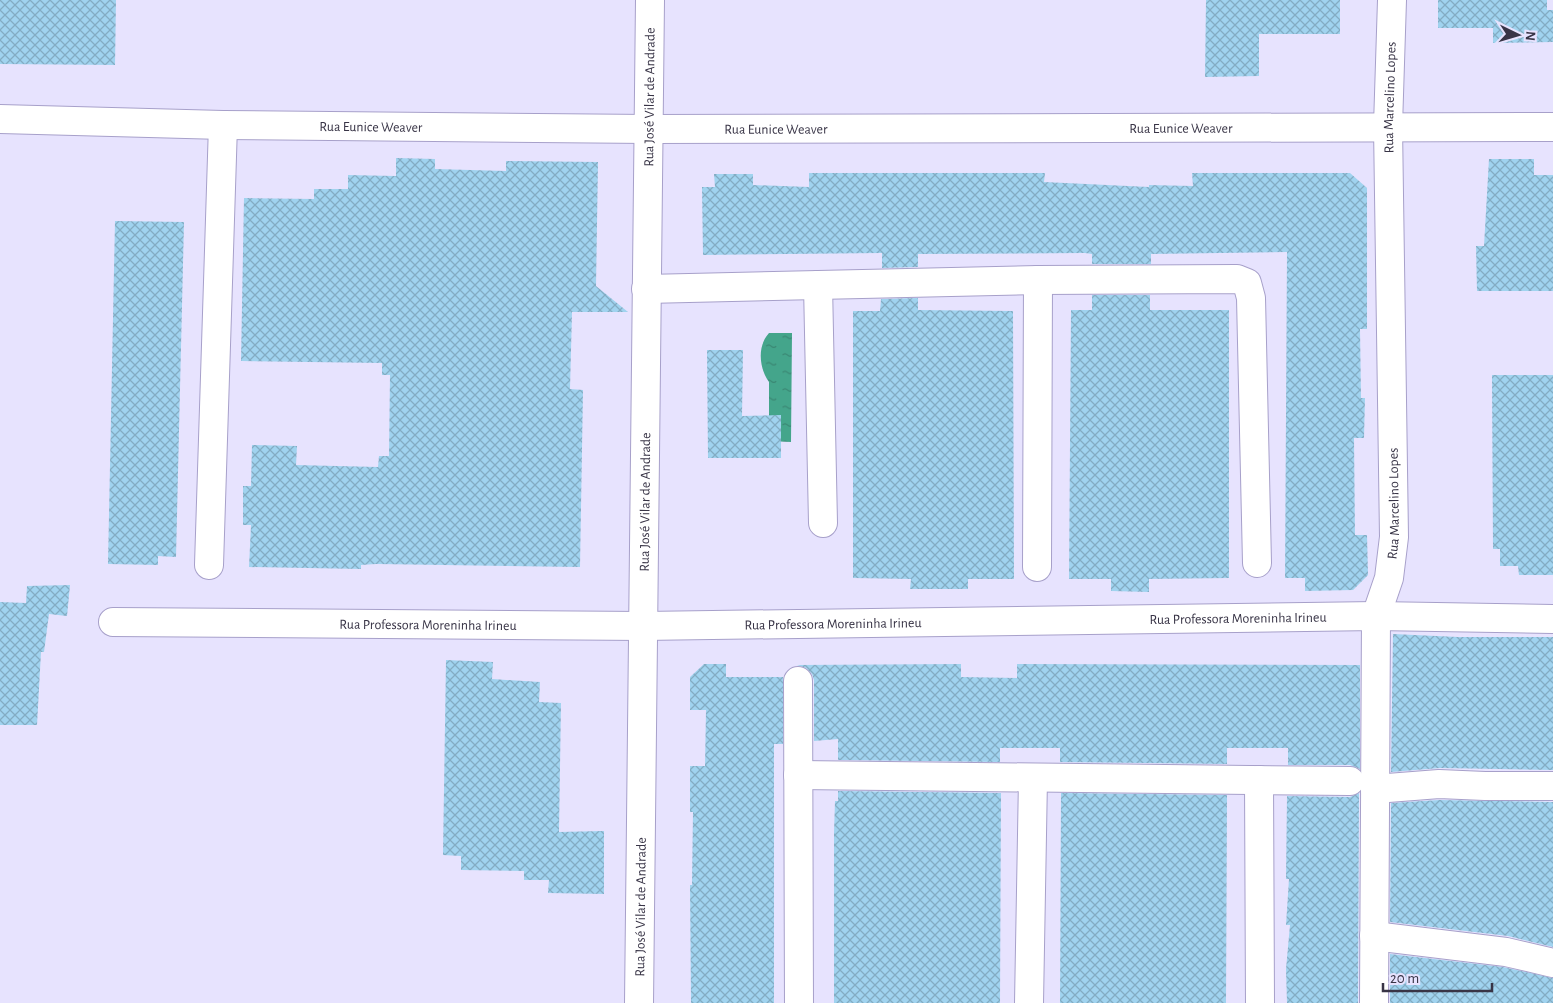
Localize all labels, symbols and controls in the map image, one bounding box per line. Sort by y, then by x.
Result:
north arrow [1493,10,1543,60]
street label: Rua José Vilar de Andrade [642,27,658,167]
text: N [1523,31,1537,42]
street label: Rua Marcelino Lopes [1382,42,1399,153]
street label: Rua Eunice Weaver [319,120,423,135]
street label: Rua Eunice Weaver [1129,122,1233,136]
street label: Rua Eunice Weaver [724,123,828,137]
street label: Rua José Vilar de Andrade [638,432,653,572]
street label: Rua Marcelino Lopes [1385,448,1402,560]
street label: Rua Professora Moreninha Irineu [1149,611,1327,627]
street label: Rua Professora Moreninha Irineu [744,616,922,633]
street label: Rua Professora Moreninha Irineu [339,618,517,633]
street label: Rua José Vilar de Andrade [633,837,649,977]
scale bar [1383,960,1492,992]
text: 20 m [1390,971,1419,986]

